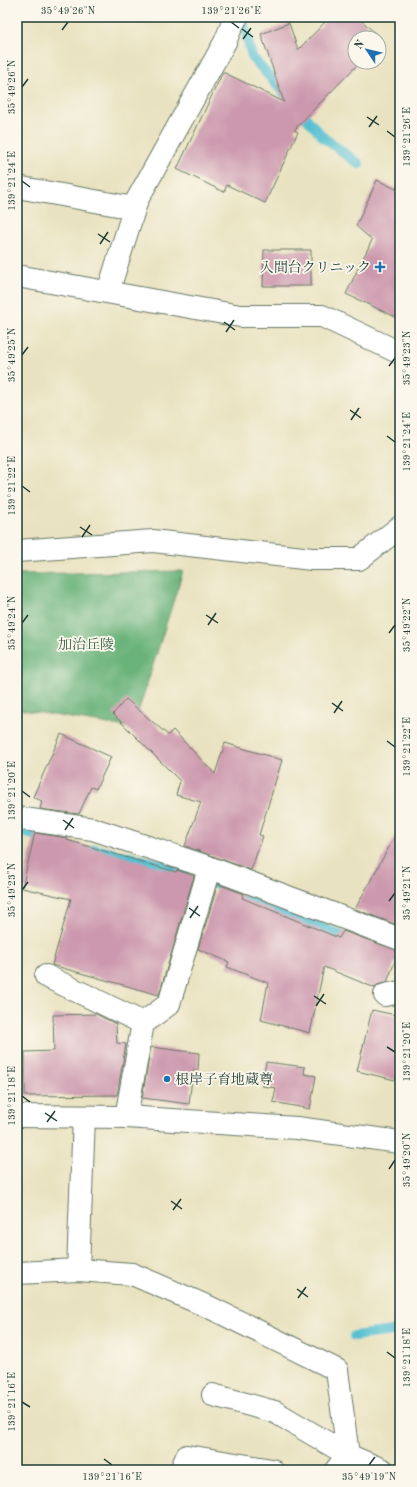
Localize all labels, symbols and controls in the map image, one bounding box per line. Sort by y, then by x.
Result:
text: 35°49'26"N [41,6,96,16]
text: 139°21'26"E [201,6,261,16]
north arrow [347,30,387,70]
text: N [353,38,367,52]
text: 35°49'26"N [7,59,17,114]
text: 139°21'26"E [402,107,412,167]
text: 139°21'24"E [7,151,17,211]
place label: 入間台クリニック [260,259,371,275]
marker: 入間台クリニック [374,261,386,273]
text: 35°49'25"N [7,327,17,382]
text: 35°49'23"N [402,330,412,385]
text: 139°21'24"E [402,412,412,472]
text: 139°21'22"E [7,456,17,516]
text: 35°49'24"N [7,595,17,650]
text: 35°49'22"N [402,597,412,652]
park label: 加治丘陵 [58,637,114,652]
text: 139°21'22"E [402,717,412,777]
text: 139°21'20"E [7,761,17,821]
text: 35°49'23"N [7,862,17,917]
text: 35°49'21"N [402,865,412,920]
text: 139°21'20"E [402,1022,412,1082]
text: 139°21'18"E [7,1066,17,1126]
place label: 根岸子育地蔵尊 [175,1072,273,1087]
marker: 根岸子育地蔵尊 [162,1074,172,1084]
text: 35°49'20"N [402,1132,412,1187]
text: 139°21'18"E [402,1328,412,1388]
text: 139°21'16"E [7,1372,17,1432]
text: 139°21'16"E [82,1472,142,1482]
text: 35°49'19"N [342,1472,397,1482]

